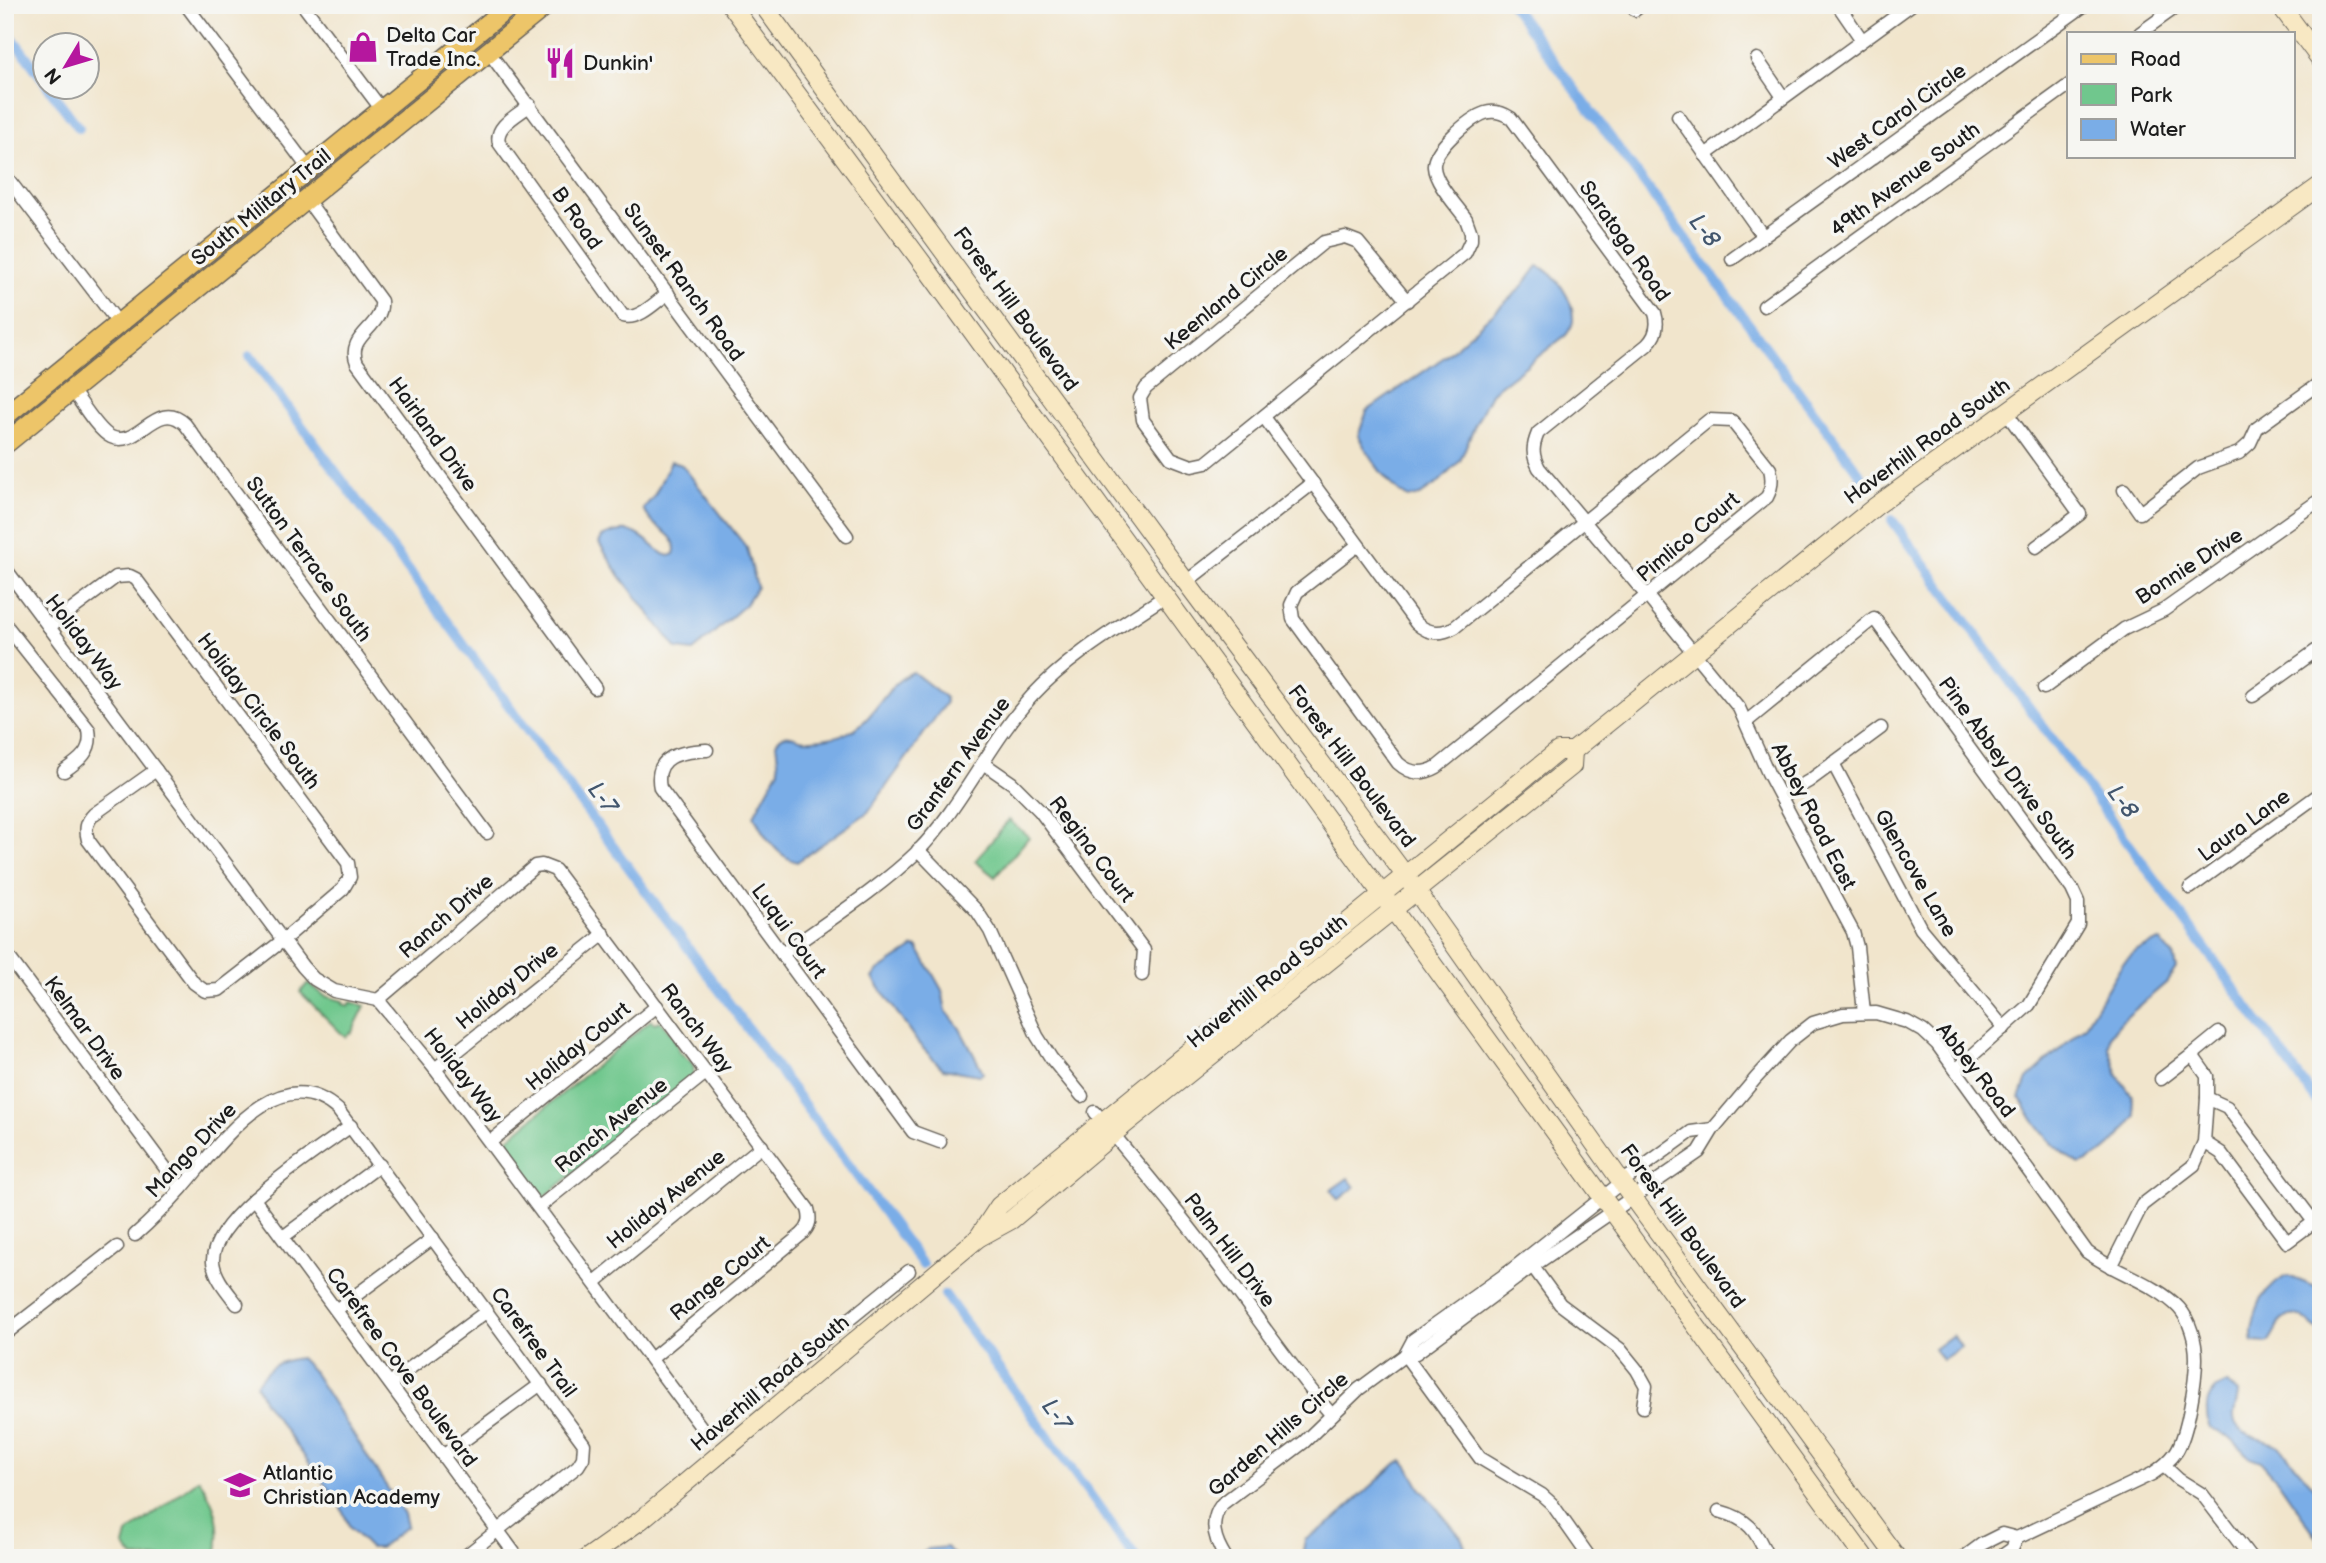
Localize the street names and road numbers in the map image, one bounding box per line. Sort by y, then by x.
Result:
street label: West Carol Circle [1823,58,1971,175]
street label: 49th Avenue South [1826,117,1985,242]
street label: South Military Trail [187,143,336,271]
street label: Saratoga Road [1574,176,1676,307]
street label: B Road [546,182,607,254]
street label: Sunset Ranch Road [618,198,749,366]
street label: Forest Hill Boulevard [948,222,1084,396]
street label: Keenland Circle [1160,241,1293,356]
street label: Hairland Drive [383,372,482,496]
street label: Haverhill Road South [1839,373,2015,510]
street label: Sutton Terrace South [240,472,377,647]
street label: Pimlico Court [1632,487,1745,588]
street label: Bonnie Drive [2131,523,2247,610]
street label: Holiday Way [40,590,128,695]
street label: Holiday Circle South [192,628,326,794]
street label: Pine Abbey Drive South [1933,672,2082,864]
street label: Forest Hill Boulevard [1282,680,1421,852]
street label: Granfern Avenue [901,692,1016,837]
street label: Abbey Road East [1766,739,1862,894]
street label: Laura Lane [2194,784,2295,867]
street label: Regina Court [1044,791,1140,908]
street label: Glencove Lane [1869,805,1962,941]
street label: Ranch Drive [394,869,498,964]
street label: Luqui Court [746,879,832,984]
street label: Haverhill Road South [1182,909,1352,1054]
street label: Holiday Drive [451,938,563,1035]
street label: Kelmar Drive [39,971,131,1085]
street label: Ranch Way [655,979,739,1078]
street label: Holiday Court [521,996,636,1096]
street label: Abbey Road [1931,1018,2020,1123]
street label: Holiday Way [418,1023,508,1128]
street label: Ranch Avenue [550,1072,673,1178]
street label: Mango Drive [141,1098,242,1203]
street label: Forest Hill Boulevard [1615,1139,1751,1313]
street label: Holiday Avenue [602,1144,731,1255]
street label: Palm Hill Drive [1178,1188,1281,1312]
street label: Range Court [665,1230,776,1326]
street label: Carefree Cove Boulevard [321,1262,483,1472]
street label: Carefree Trail [485,1282,582,1402]
street label: Haverhill Road South [686,1310,855,1457]
street label: Garden Hills Circle [1203,1367,1354,1502]

